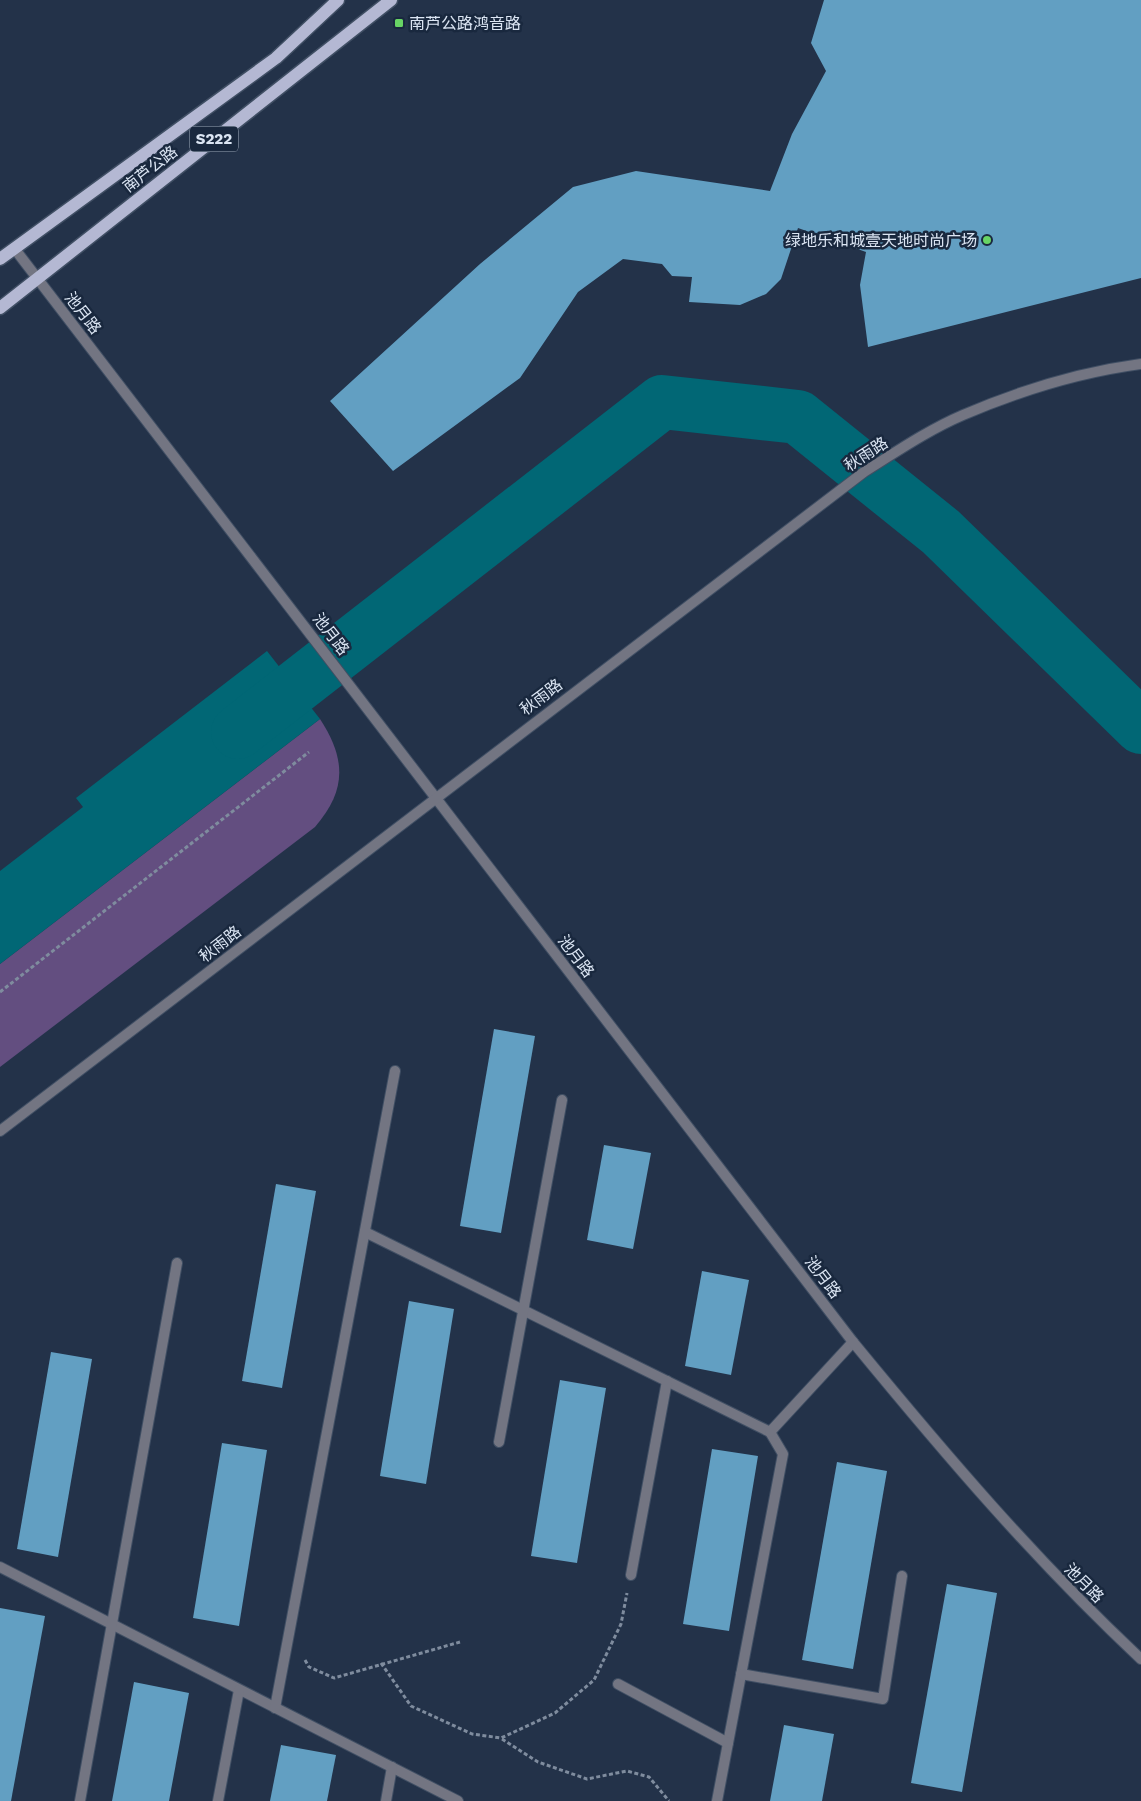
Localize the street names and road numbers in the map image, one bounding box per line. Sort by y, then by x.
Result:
road number: S222 [190,126,238,152]
street label: 南芦公路 [119,142,181,196]
street label: 池月路 [61,288,105,338]
street label: 秋雨路 [841,433,891,475]
street label: 池月路 [309,609,353,659]
street label: 秋雨路 [516,675,566,719]
street label: 秋雨路 [195,922,245,966]
street label: 池月路 [554,931,598,981]
street label: 池月路 [801,1252,845,1302]
street label: 池月路 [1060,1559,1108,1607]

